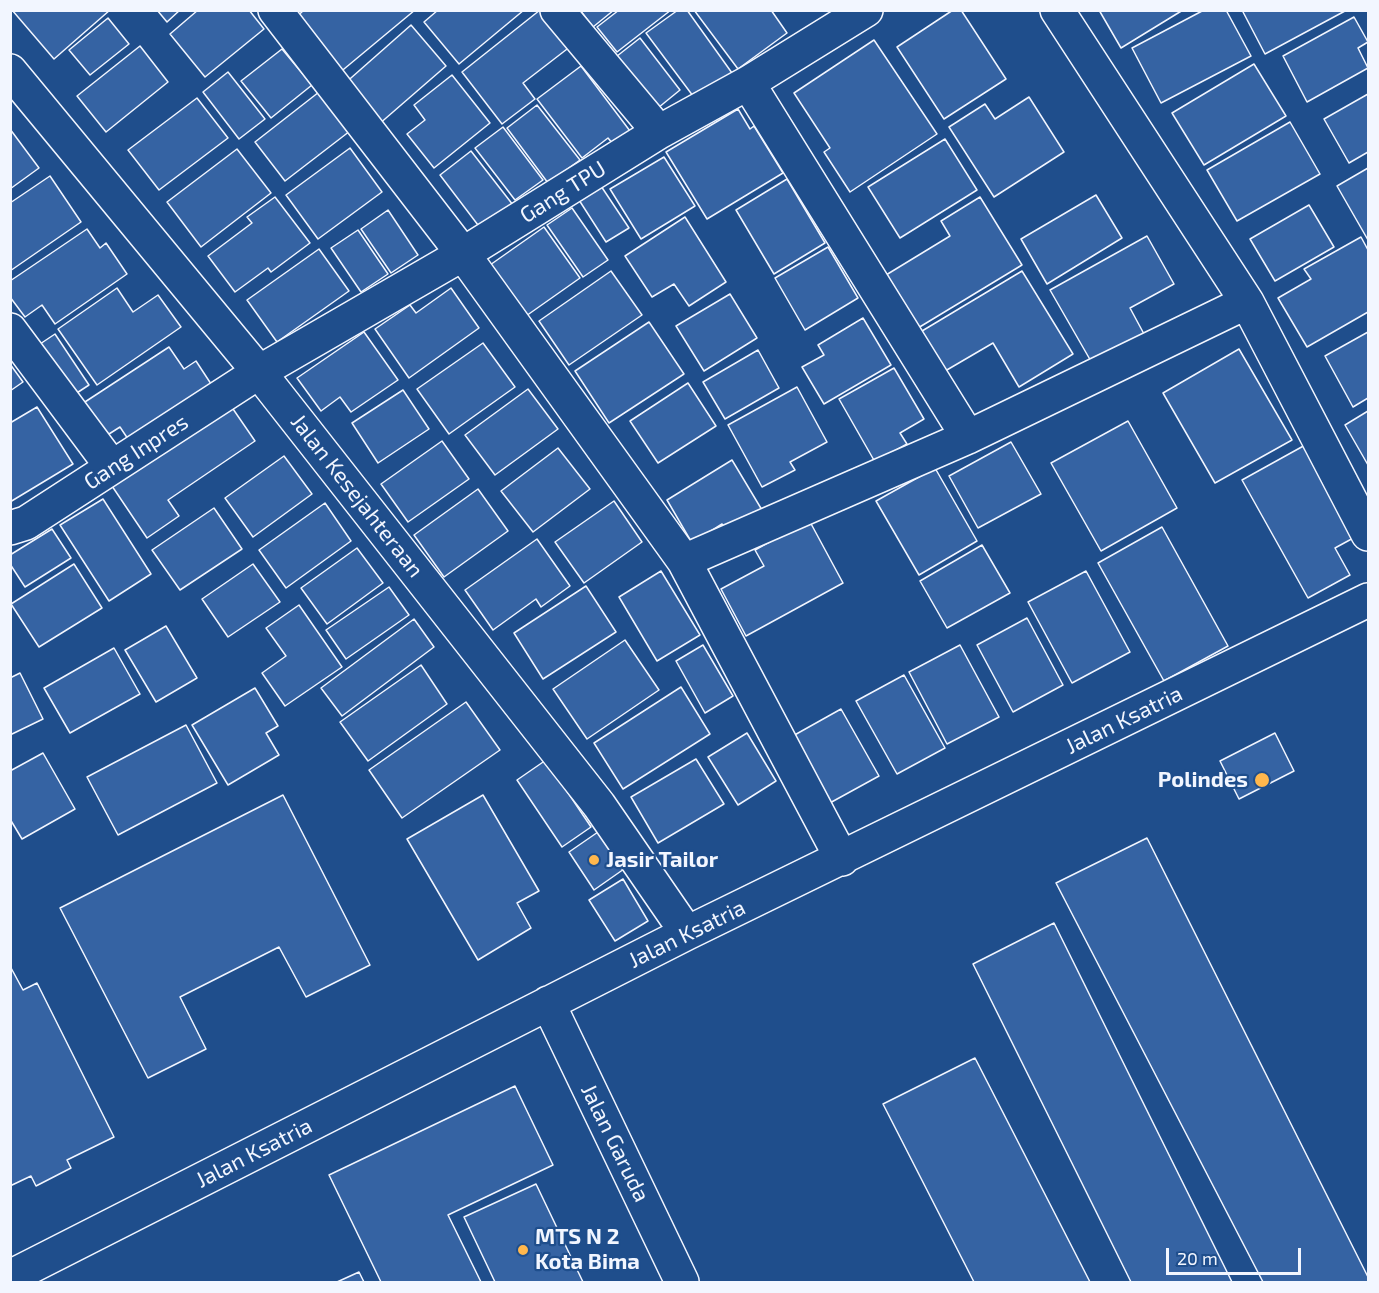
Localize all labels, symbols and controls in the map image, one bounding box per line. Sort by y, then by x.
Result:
street label: Gang TPU [515,155,611,229]
street label: Gang Inpres [79,409,193,495]
street label: Jalan Kesejahteraan [285,409,429,583]
street label: Jalan Ksatria [1061,680,1187,760]
place label: Polindes [1158,767,1248,793]
marker: Polindes [1253,771,1271,789]
place label: Jasir Tailor [606,847,718,873]
marker: Jasir Tailor [587,853,601,867]
street label: Jalan Ksatria [624,894,750,974]
street label: Jalan Garuda [575,1080,655,1206]
street label: Jalan Ksatria [191,1112,317,1194]
place label: MTS N 2 Kota Bima [535,1224,640,1276]
scale bar [1169,1236,1304,1274]
marker: MTS N 2 Kota Bima [516,1243,530,1257]
text: 20 m [1177,1247,1218,1269]

